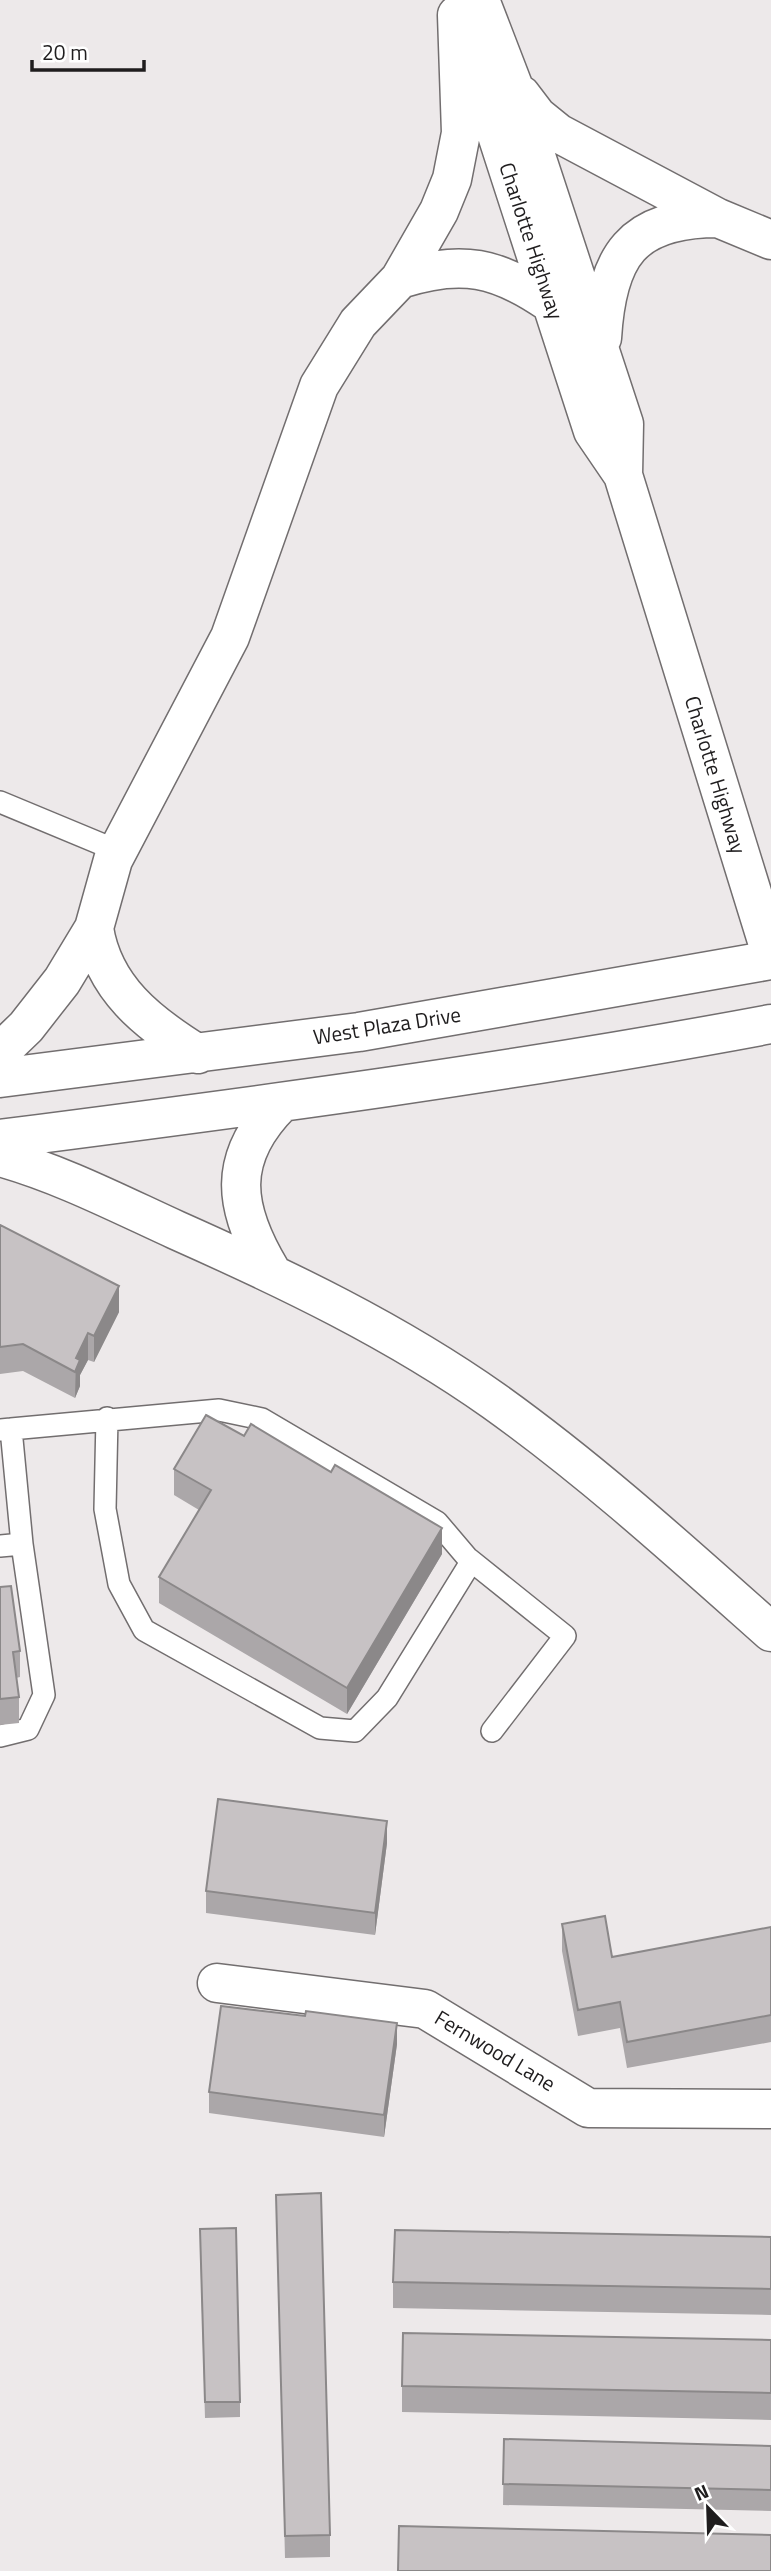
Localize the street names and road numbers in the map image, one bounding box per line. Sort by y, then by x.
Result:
street label: Charlotte Highway [491,158,572,323]
street label: Charlotte Highway [677,692,755,858]
street label: West Plaza Drive [311,998,463,1052]
street label: Fernwood Lane [429,2001,562,2099]

